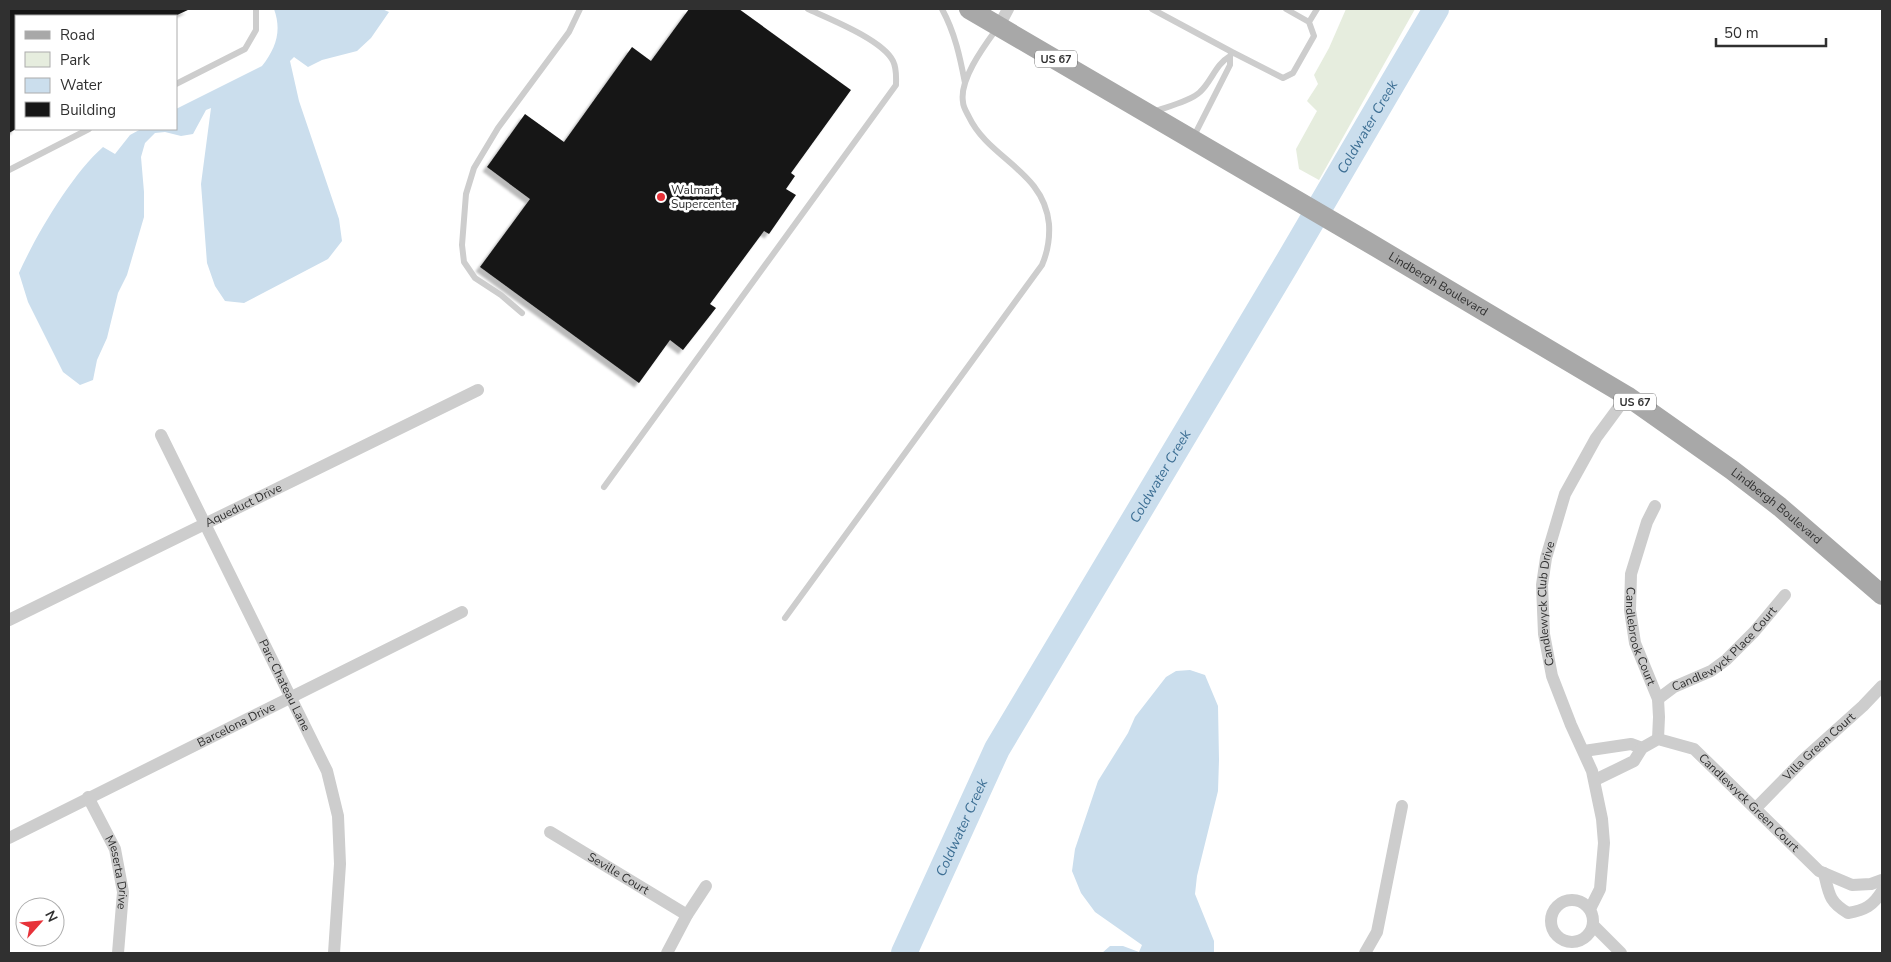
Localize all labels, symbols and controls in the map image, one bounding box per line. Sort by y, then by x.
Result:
legend [15,15,178,130]
scale bar [1716,15,1826,47]
text: 50 m [1724,23,1759,43]
text: Road [60,25,95,45]
text: Park [60,50,90,70]
road number: US 67 [1035,51,1077,68]
text: Water [60,75,103,95]
water label: Coldwater Creek [1333,76,1403,177]
text: Building [60,100,116,120]
place label: Walmart Supercenter [671,182,737,212]
marker: Walmart Supercenter [655,191,667,203]
street label: Lindbergh Boulevard [1386,248,1491,320]
road number: US 67 [1614,394,1656,411]
water label: Coldwater Creek [1125,425,1196,526]
street label: Lindbergh Boulevard [1728,464,1825,548]
street label: Aqueduct Drive [202,479,285,531]
street label: Candlewyck Club Drive [1534,539,1559,667]
street label: Candlebrook Court [1622,587,1660,689]
street label: Candlewyck Place Court [1669,602,1781,695]
street label: Parc Chateau Lane [255,636,314,734]
street label: Barcelona Drive [194,698,278,751]
street label: Villa Green Court [1779,708,1859,785]
street label: Candlewyck Green Court [1695,750,1803,856]
water label: Coldwater Creek [931,775,993,879]
street label: Meserta Drive [101,833,131,910]
street label: Seville Court [585,849,653,899]
north arrow [15,897,65,947]
text: N [40,907,62,925]

